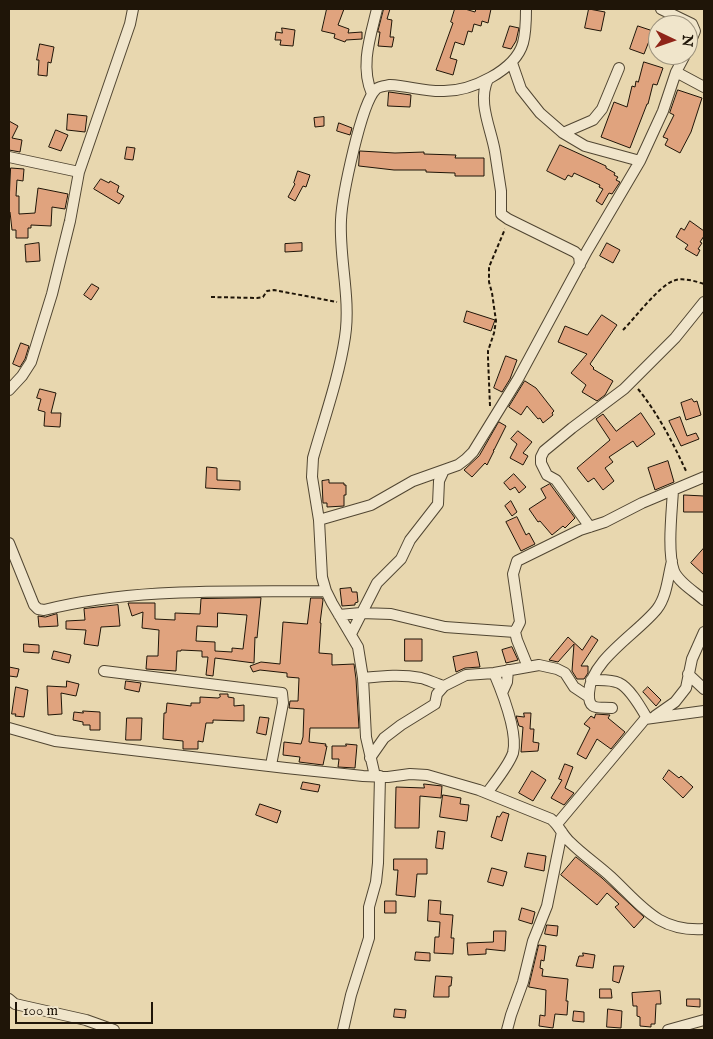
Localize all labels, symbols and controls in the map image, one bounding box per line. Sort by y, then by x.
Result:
north arrow [648,15,698,65]
text: N [678,34,696,47]
scale bar [18,992,155,1024]
text: 100 m [23,1001,58,1020]

